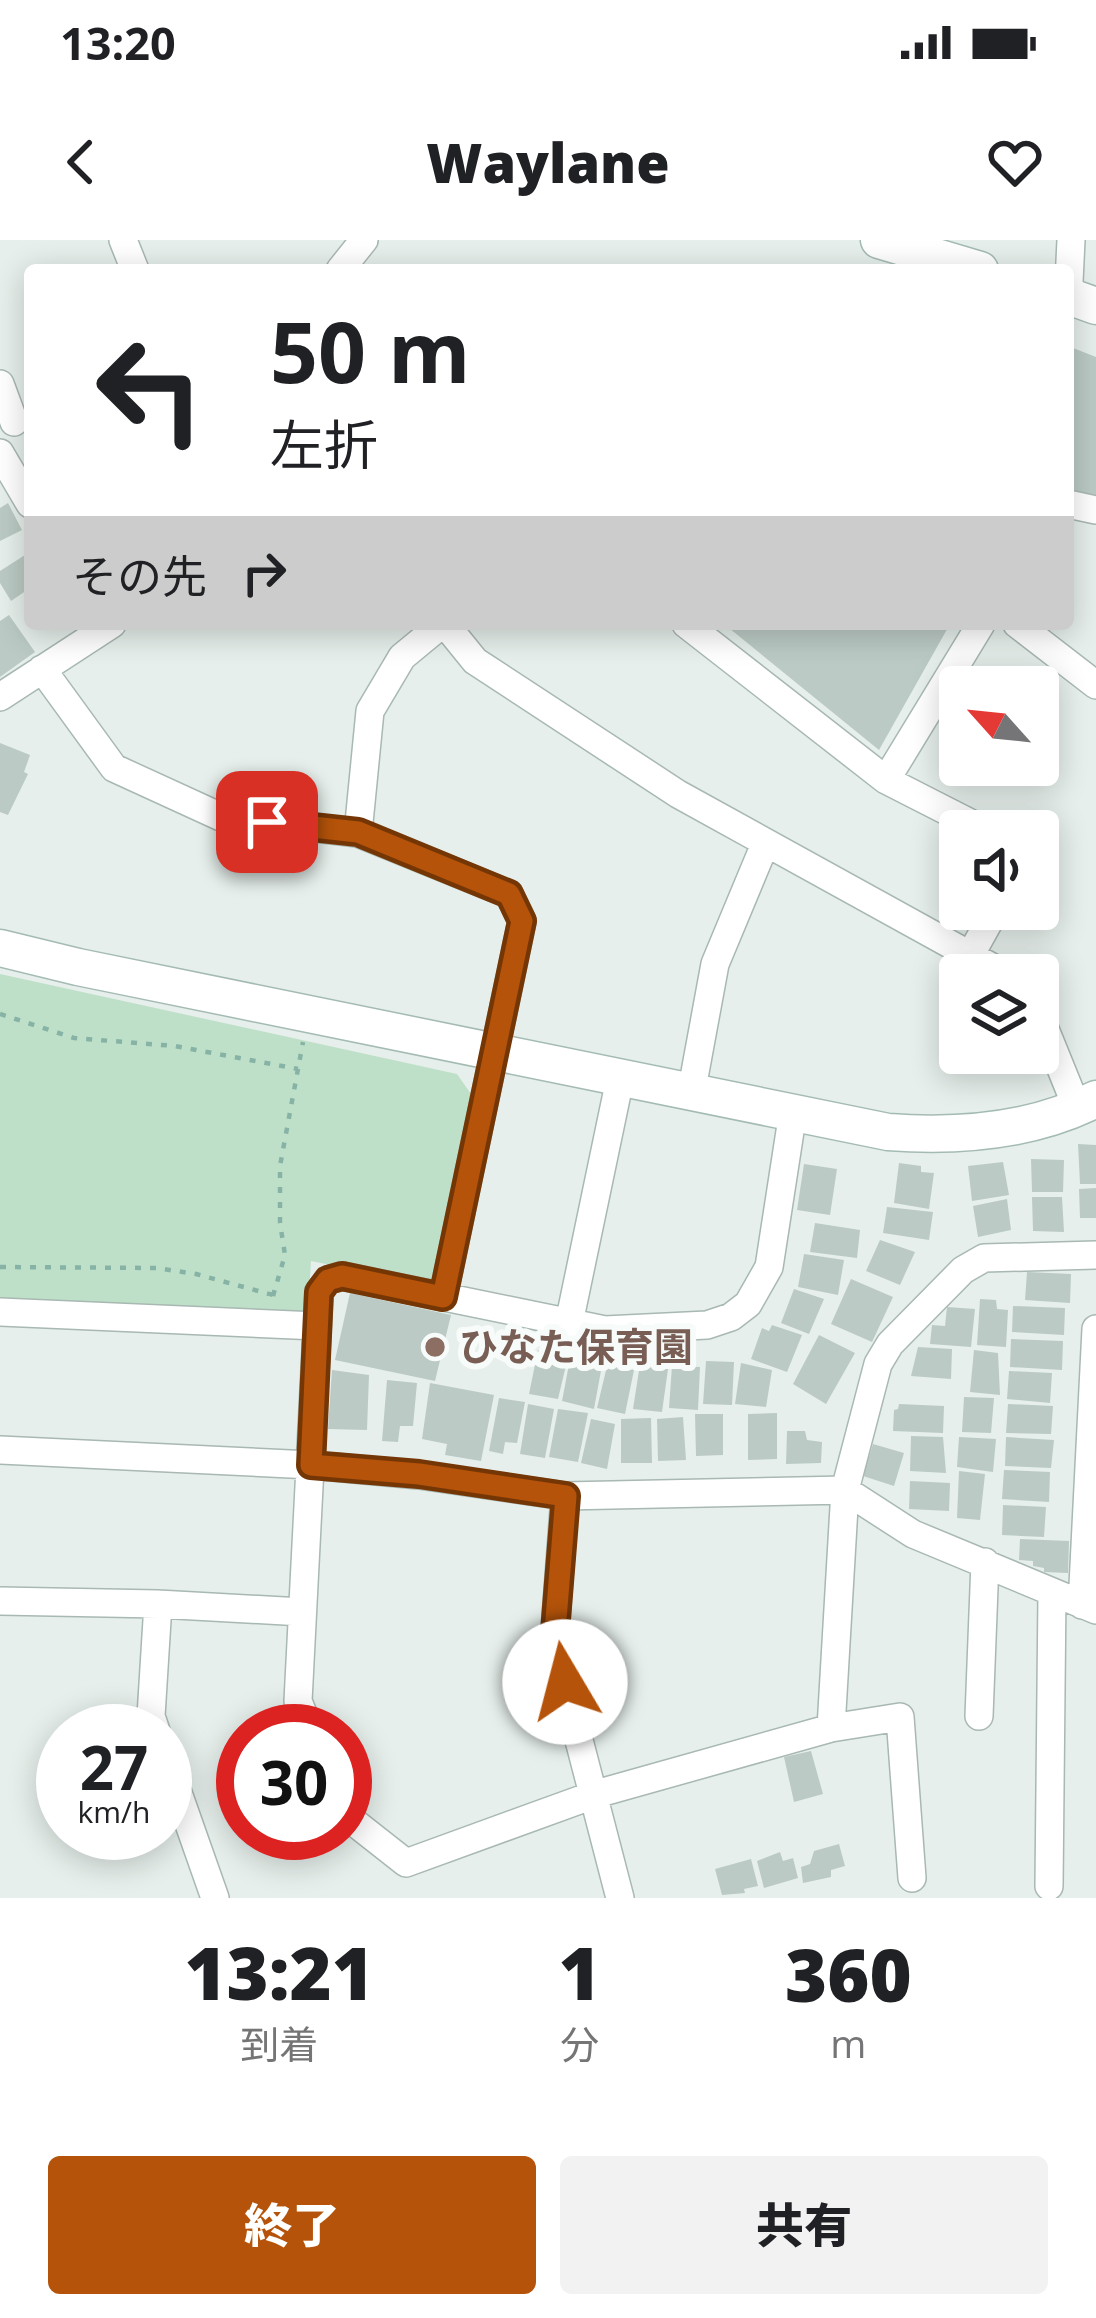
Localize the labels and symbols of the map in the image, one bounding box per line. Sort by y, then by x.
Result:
north arrow [939,666,1059,786]
pin [216,771,318,873]
place label: ひなた保育園 [459,1319,693,1372]
marker: ひなた保育園 [422,1334,448,1360]
position arrow [502,1619,628,1745]
speed limit sign: 30 [216,1704,372,1860]

